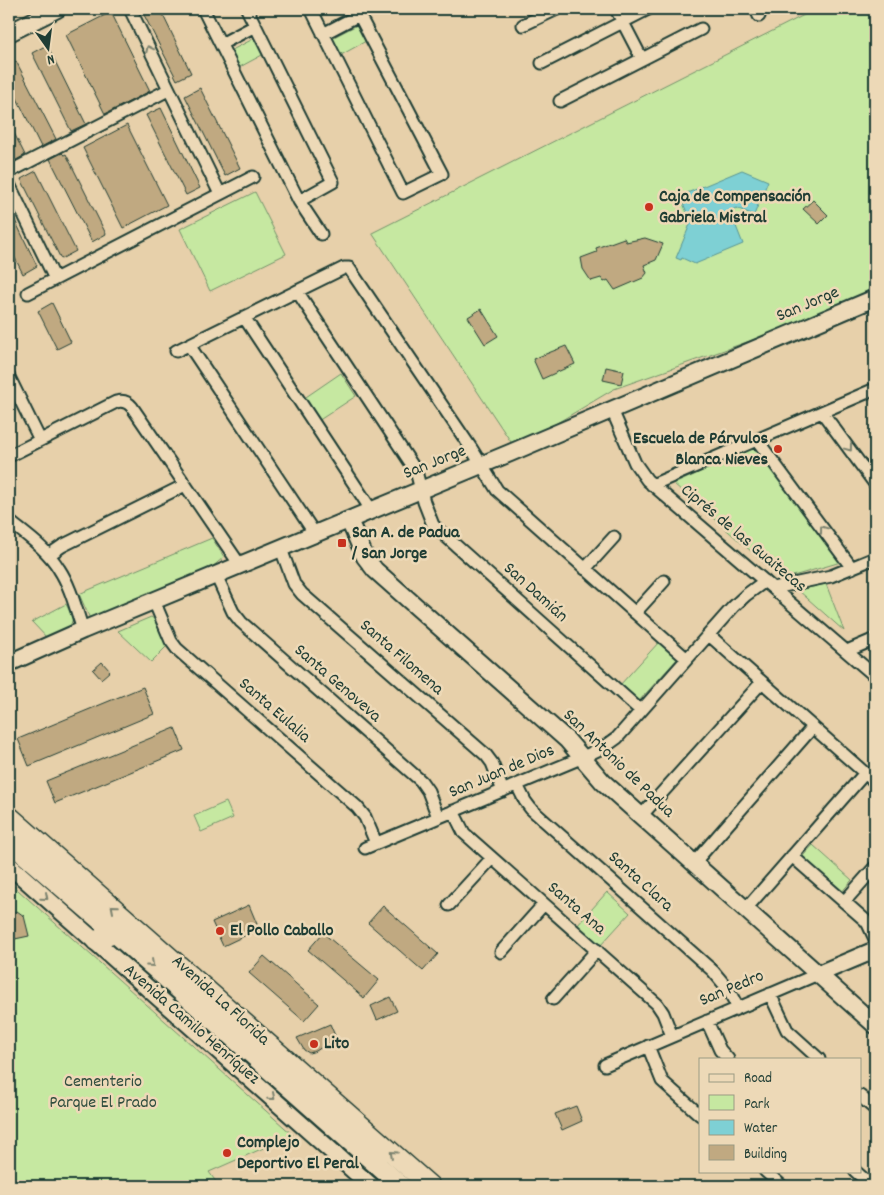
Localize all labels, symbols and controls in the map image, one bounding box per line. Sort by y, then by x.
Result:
north arrow [22,22,72,72]
one-way arrow [145,45,155,54]
text: N [45,48,56,69]
place label: Caja de Compensación Gabriela Mistral [659,185,811,231]
marker: Caja de Compensación Gabriela Mistral [643,201,655,213]
street label: San Jorge [773,281,843,329]
place label: Escuela de Párvulos Blanca Nieves [633,427,768,473]
street label: San Jorge [400,439,470,487]
one-way arrow [843,442,852,452]
marker: Escuela de Párvulos Blanca Nieves [772,443,784,455]
street label: Ciprés de las Guaitecas [674,479,812,599]
place label: San A. de Padua / San Jorge [351,521,460,567]
one-way arrow [820,525,829,534]
marker: San A. de Padua / San Jorge [336,537,348,549]
street label: San Damián [497,557,573,629]
street label: Santa Filomena [353,614,449,702]
street label: Santa Genoveva [288,639,387,729]
street label: Santa Eulalia [232,673,316,750]
street label: San Antonio de Padua [556,704,680,824]
street label: San Juan de Dios [445,738,559,806]
street label: Santa Clara [602,846,679,919]
street label: Santa Ana [541,876,611,942]
one-way arrow [40,891,49,900]
one-way arrow [111,905,120,913]
place label: El Pollo Caballo [230,919,334,944]
marker: El Pollo Caballo [214,925,226,937]
street label: Avenida La Florida [165,950,275,1052]
street label: Avenida Camilo Henríquez [117,959,265,1091]
one-way arrow [146,959,155,968]
street label: San Pedro [696,964,768,1014]
place label: Lito [324,1032,349,1057]
marker: Lito [308,1038,320,1050]
legend [699,1058,862,1172]
text: Road [744,1068,772,1090]
park label: Cementerio Parque El Prado [49,1070,157,1116]
one-way arrow [267,1091,276,1100]
text: Park [744,1094,770,1116]
text: Water [744,1118,778,1140]
place label: Complejo Deportivo El Peral [237,1131,360,1177]
text: Building [744,1144,787,1166]
marker: Complejo Deportivo El Peral [221,1147,233,1159]
one-way arrow [390,1151,399,1160]

